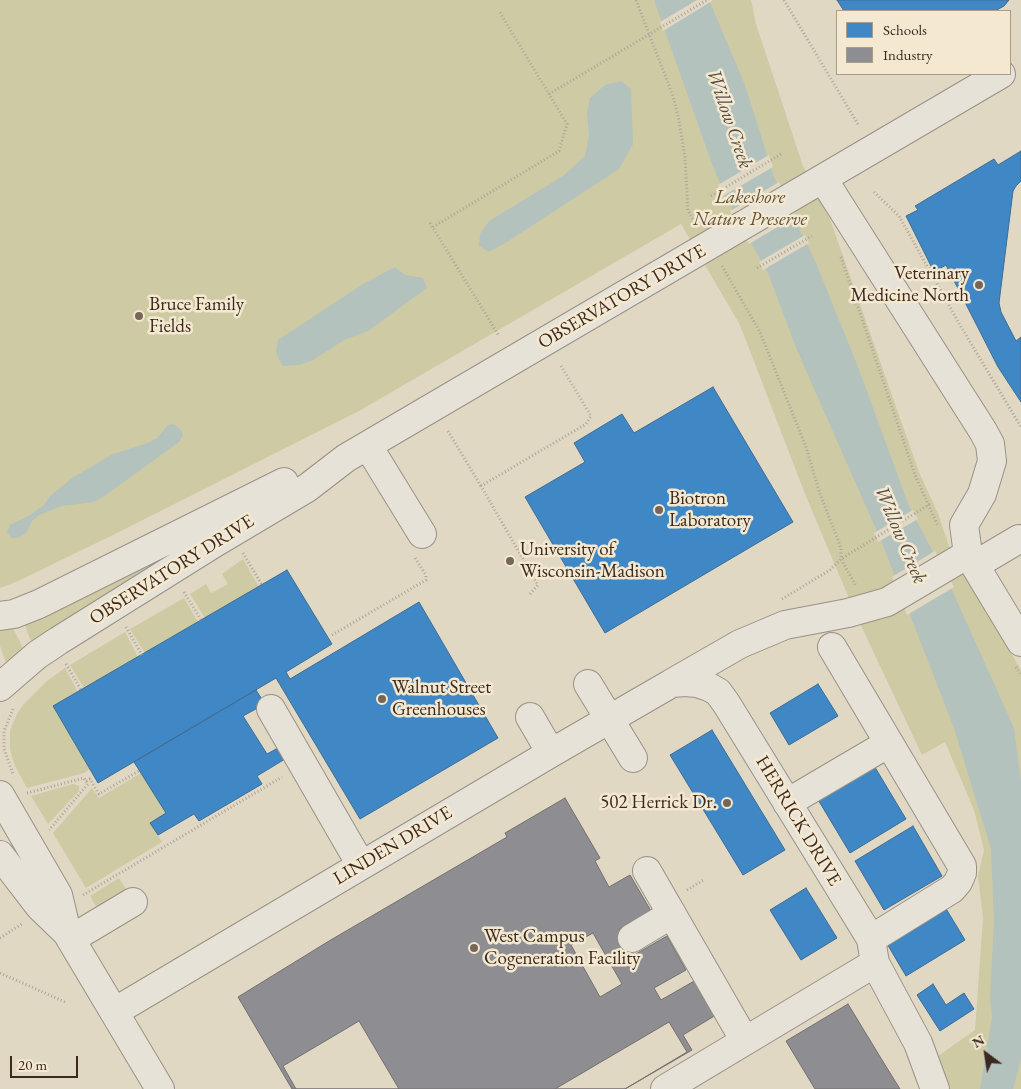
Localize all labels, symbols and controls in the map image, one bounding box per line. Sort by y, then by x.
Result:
legend [836,10,1011,75]
text: Schools [883,20,927,39]
text: Industry [883,45,933,64]
water label: Willow Creek [701,66,757,172]
park label: Lakeshore Nature Preserve [693,187,807,231]
street label: OBSERVATORY DRIVE [534,240,710,354]
place label: Veterinary Medicine North [851,263,969,307]
marker: Veterinary Medicine North [973,279,985,291]
place label: Bruce Family Fields [149,294,244,338]
marker: Bruce Family Fields [133,310,145,322]
water label: Willow Creek [869,483,931,587]
place label: Biotron Laboratory [669,488,751,532]
marker: Biotron Laboratory [653,504,665,516]
street label: OBSERVATORY DRIVE [86,510,258,630]
place label: University of Wisconsin-Madison [520,539,665,583]
marker: University of Wisconsin-Madison [504,555,516,567]
place label: Walnut Street Greenhouses [392,677,491,721]
marker: Walnut Street Greenhouses [376,693,388,705]
street label: HERRICK DRIVE [750,752,846,890]
place label: 502 Herrick Dr. [600,792,717,814]
marker: 502 Herrick Dr. [721,797,733,809]
street label: LINDEN DRIVE [330,802,456,890]
place label: West Campus Cogeneration Facility [484,926,640,970]
marker: West Campus Cogeneration Facility [468,942,480,954]
north arrow [961,1029,1011,1079]
text: N [969,1031,988,1052]
scale bar [12,1046,80,1078]
text: 20 m [18,1055,47,1074]

